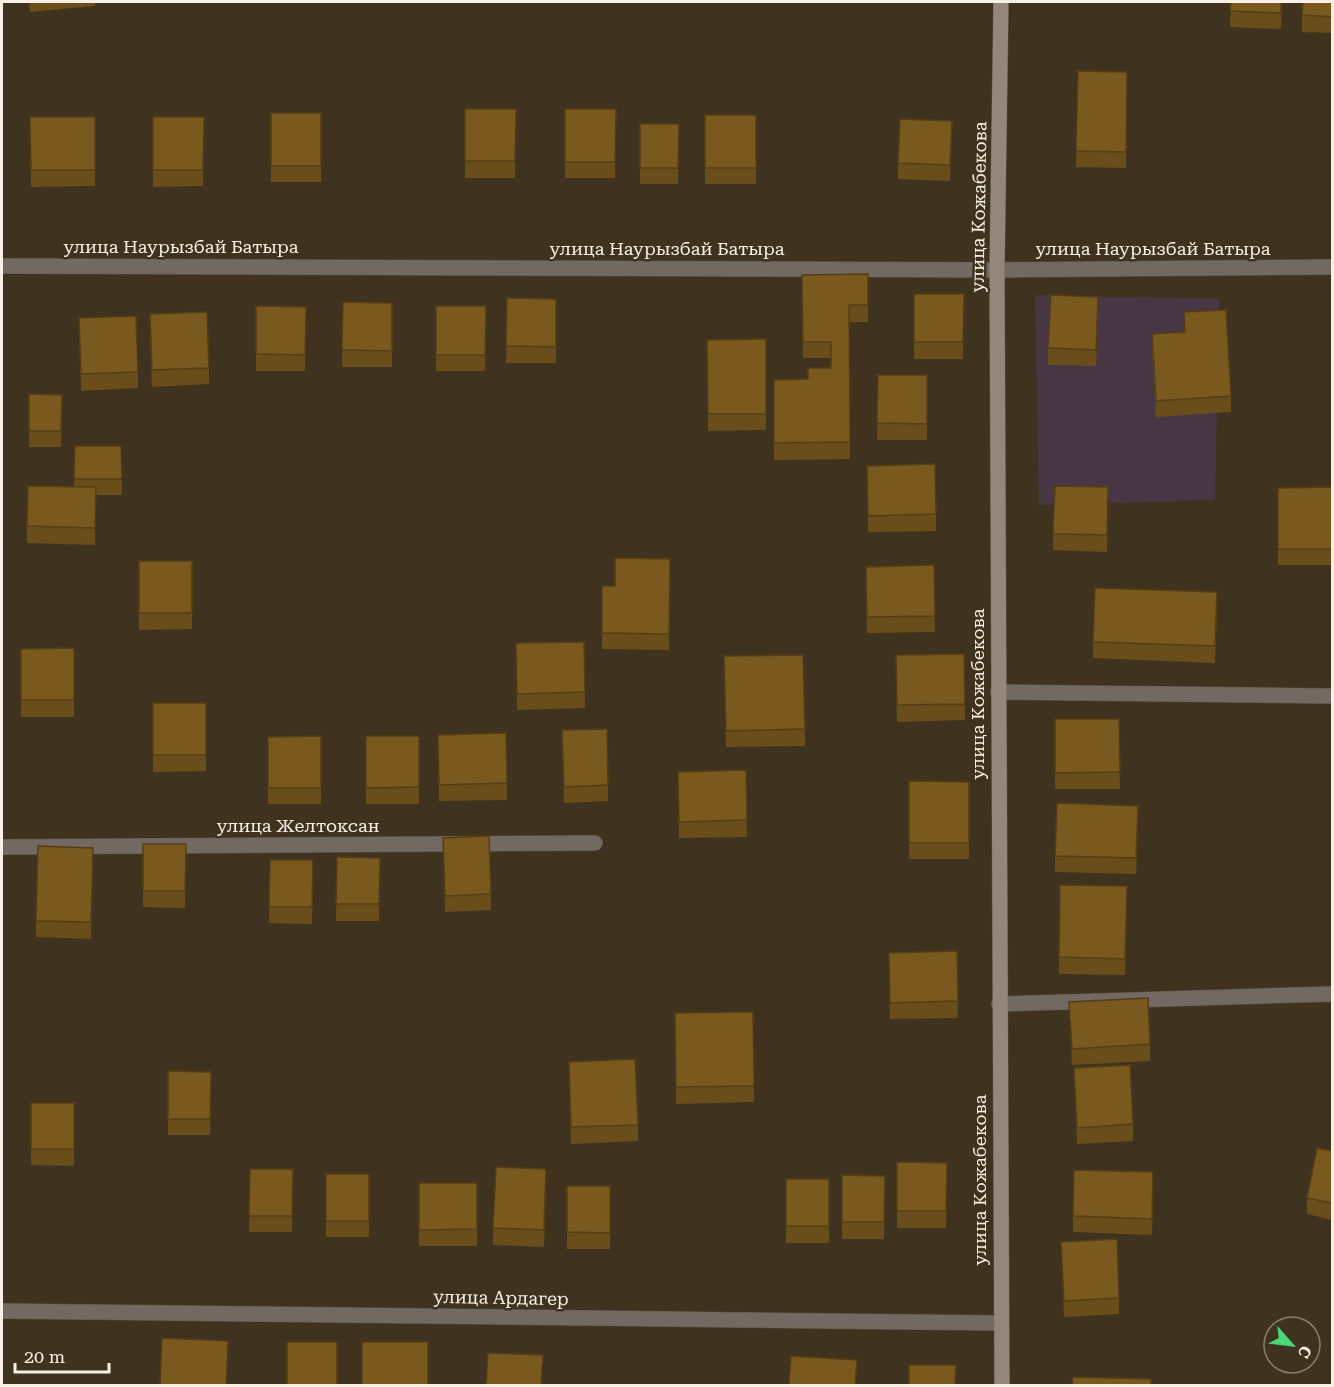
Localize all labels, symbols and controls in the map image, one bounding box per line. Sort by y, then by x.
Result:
street label: улица Кожабекова [967,121,990,293]
street label: улица Наурызбай Батыра [64,236,299,257]
street label: улица Наурызбай Батыра [550,238,785,259]
street label: улица Наурызбай Батыра [1036,238,1271,259]
street label: улица Кожабекова [967,608,988,780]
street label: улица Желтоксан [217,815,380,836]
street label: улица Кожабекова [969,1094,990,1266]
street label: улица Ардагер [433,1286,569,1309]
north arrow [1262,1315,1322,1375]
scale bar [15,1336,110,1374]
text: С [1294,1342,1316,1361]
text: 20 m [24,1346,65,1367]

